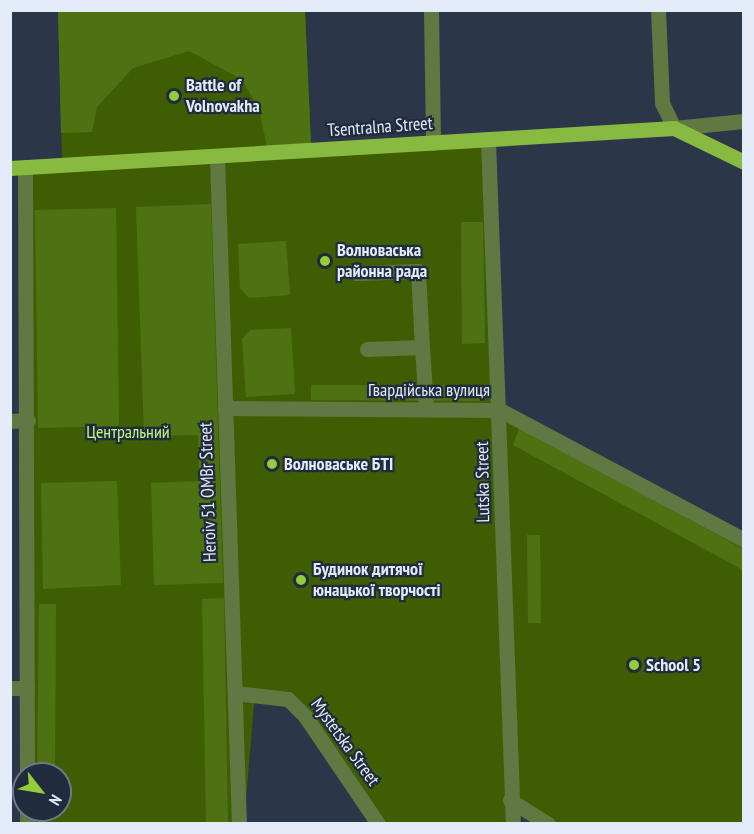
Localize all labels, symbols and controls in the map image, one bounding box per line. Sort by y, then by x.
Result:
place label: Battle of Volnovakha [186,75,260,118]
marker: Battle of Volnovakha [167,89,181,103]
street label: Tsentralna Street [327,113,433,141]
place label: Волноваська районна рада [337,240,427,282]
marker: Волноваська районна рада [318,254,332,268]
street label: Гвардійська вулиця [368,379,490,401]
park label: Центральний [86,421,170,443]
street label: Heroiv 51 OMBr Street [195,421,221,563]
street label: Lutska Street [471,441,495,523]
place label: Волноваське БТІ [284,453,393,475]
marker: Волноваське БТІ [265,457,279,471]
place label: Будинок дитячої юнацької творчості [313,559,441,602]
marker: Будинок дитячої юнацької творчості [294,573,308,587]
place label: School 5 [646,654,701,676]
marker: School 5 [627,658,641,672]
street label: Mystetska Street [306,694,384,790]
north arrow [12,762,72,822]
text: N [45,791,67,809]

